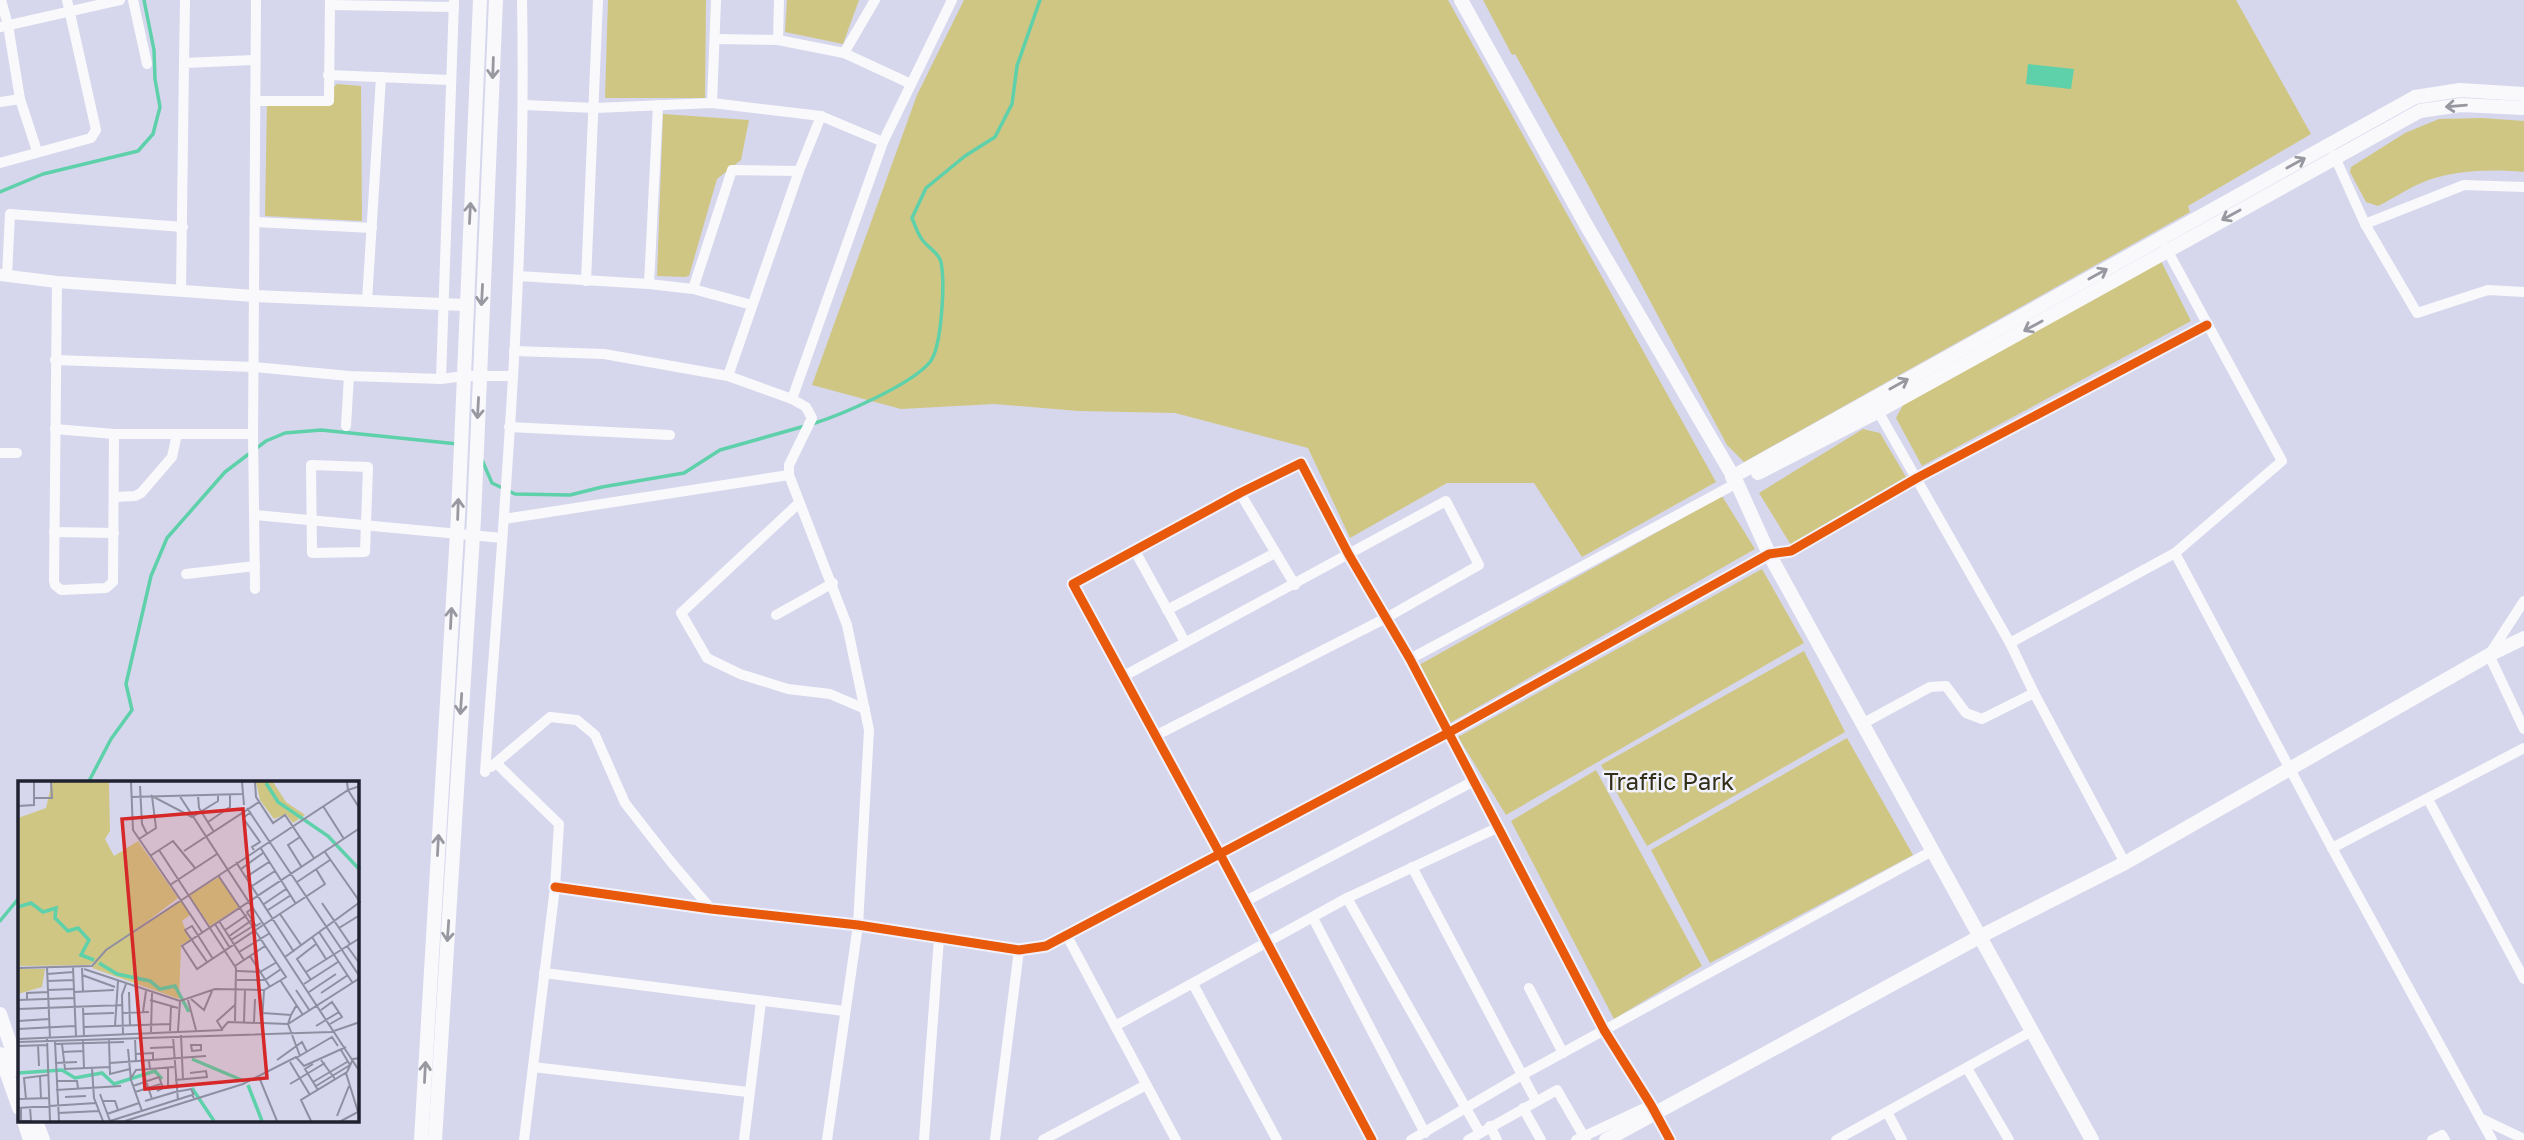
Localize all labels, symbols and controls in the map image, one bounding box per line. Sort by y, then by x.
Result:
one-way arrow [486,56,499,79]
one-way arrow [2445,100,2468,113]
one-way arrow [2286,156,2306,170]
one-way arrow [463,202,476,225]
one-way arrow [2222,208,2242,222]
one-way arrow [2087,266,2107,280]
one-way arrow [476,284,489,307]
one-way arrow [2023,319,2043,333]
one-way arrow [1888,377,1908,391]
one-way arrow [471,396,484,419]
one-way arrow [452,497,465,520]
one-way arrow [445,606,458,629]
one-way arrow [454,692,467,715]
park label: Traffic Park [1604,766,1734,795]
inset map [18,781,359,1122]
one-way arrow [432,834,445,857]
one-way arrow [441,919,454,942]
one-way arrow [418,1061,431,1084]

